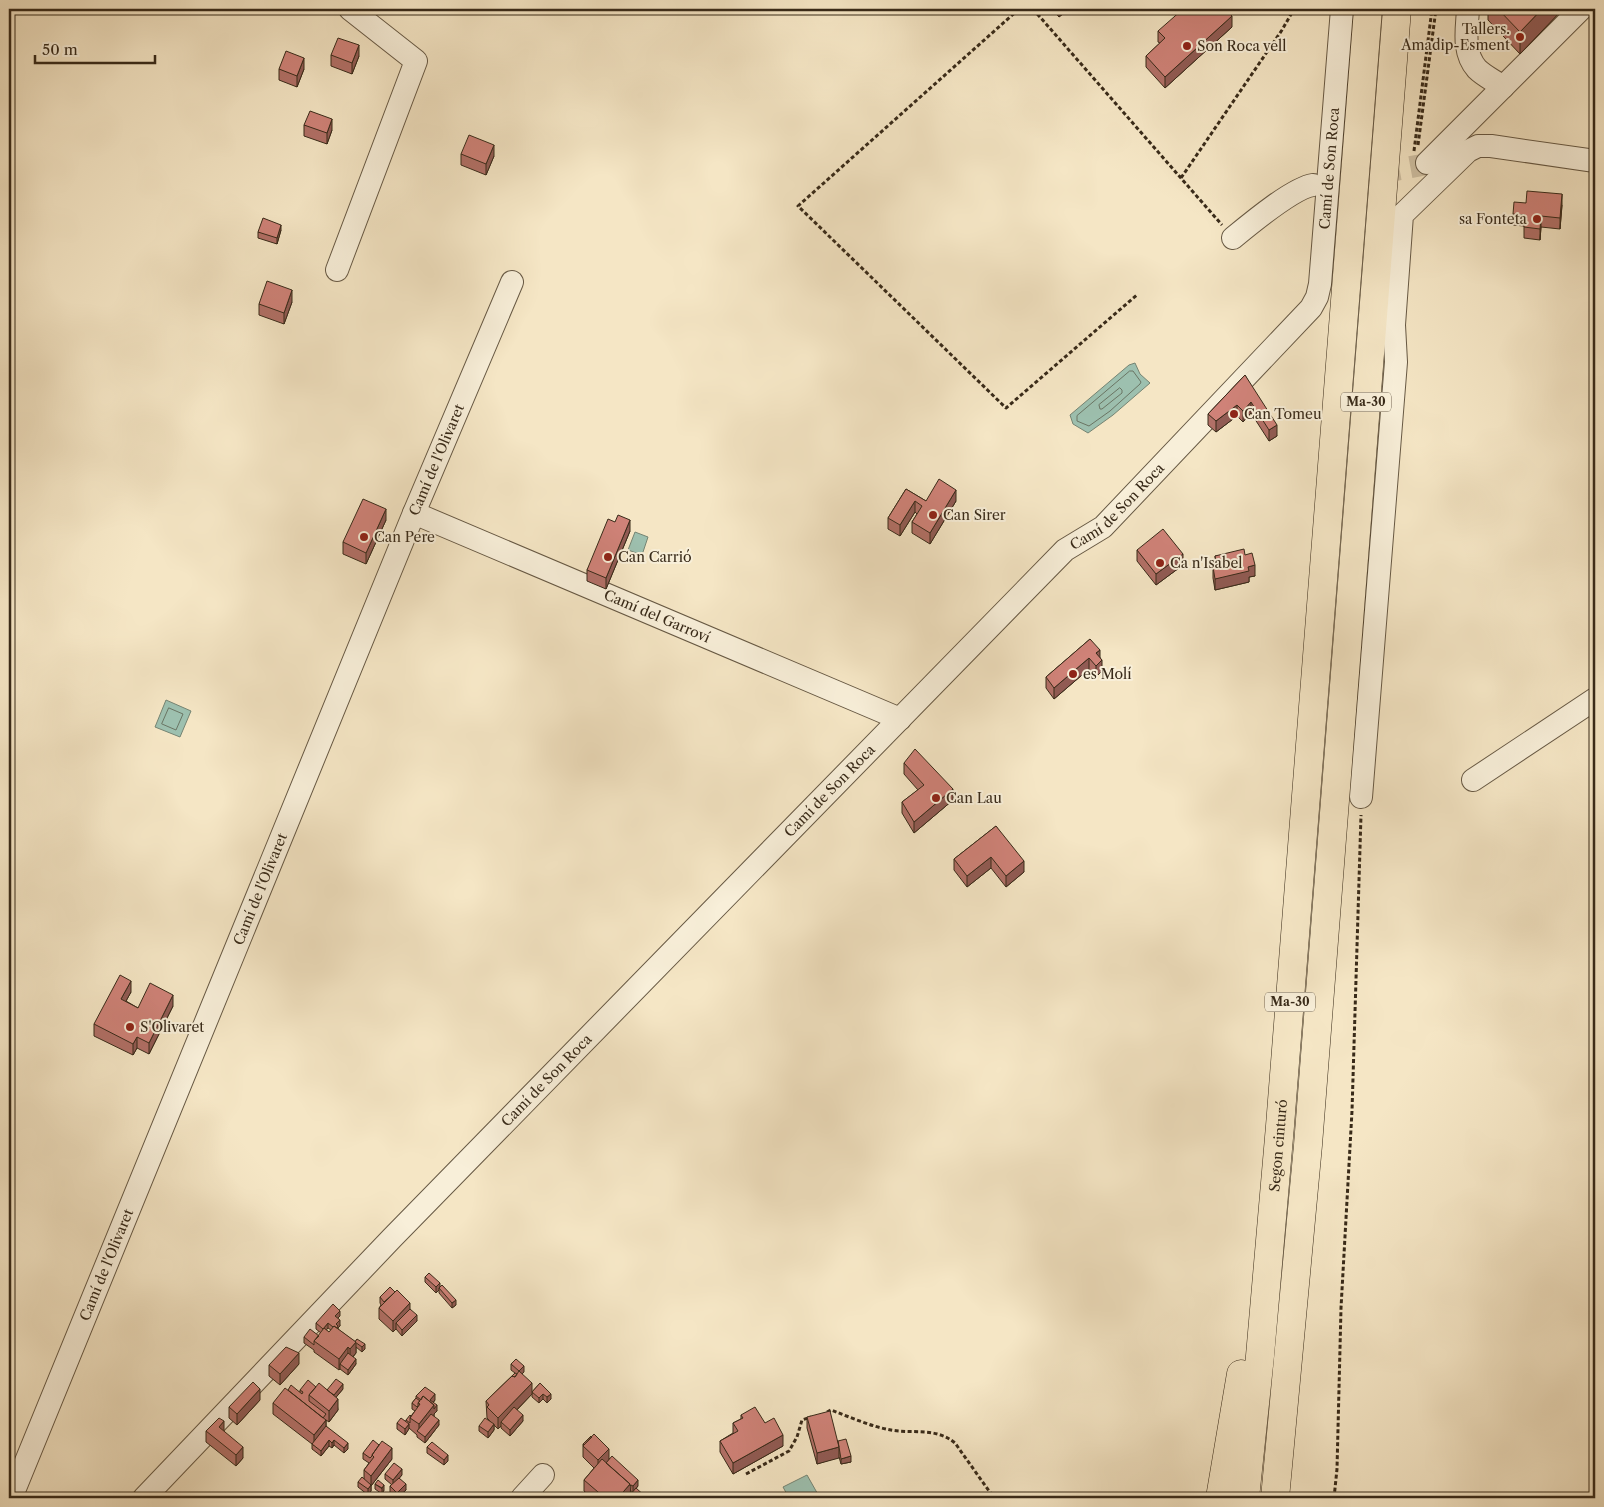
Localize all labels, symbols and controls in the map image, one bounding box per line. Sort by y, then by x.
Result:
place label: Tallers. Amadip-Esment [1400,20,1510,54]
marker: Tallers. Amadip-Esment [1514,31,1526,43]
scale bar [35,32,155,64]
place label: Son Roca vell [1197,37,1286,55]
text: 50 m [42,40,78,59]
marker: Son Roca vell [1181,40,1193,52]
street label: Camí de Son Roca [1315,106,1343,230]
place label: sa Fonteta [1459,210,1528,228]
marker: sa Fonteta [1531,213,1543,225]
road number: Ma-30 [1341,392,1391,412]
street label: Camí de l'Olivaret [405,401,468,518]
place label: Can Tomeu [1244,405,1322,423]
marker: Can Tomeu [1228,408,1240,420]
street label: Camí de Son Roca [1066,459,1168,554]
place label: Can Sirer [943,506,1006,524]
marker: Can Sirer [927,509,939,521]
place label: Can Pere [374,528,435,546]
marker: Can Pere [358,531,370,543]
place label: Can Carrió [618,548,692,566]
marker: Can Carrió [602,551,614,563]
place label: Ca n'Isabel [1170,554,1242,572]
marker: Ca n'Isabel [1154,557,1166,569]
street label: Camí del Garroví [601,586,713,647]
place label: es Molí [1083,665,1131,683]
marker: es Molí [1067,668,1079,680]
street label: Camí de Son Roca [780,740,879,841]
place label: Can Lau [946,789,1002,807]
marker: Can Lau [930,792,942,804]
street label: Camí de l'Olivaret [229,830,291,948]
road number: Ma-30 [1265,992,1315,1012]
place label: S'Olivaret [140,1018,204,1036]
marker: S'Olivaret [124,1021,136,1033]
street label: Camí de Son Roca [497,1030,596,1130]
street label: Segon cinturó [1265,1099,1291,1193]
street label: Camí de l'Olivaret [75,1206,137,1323]

